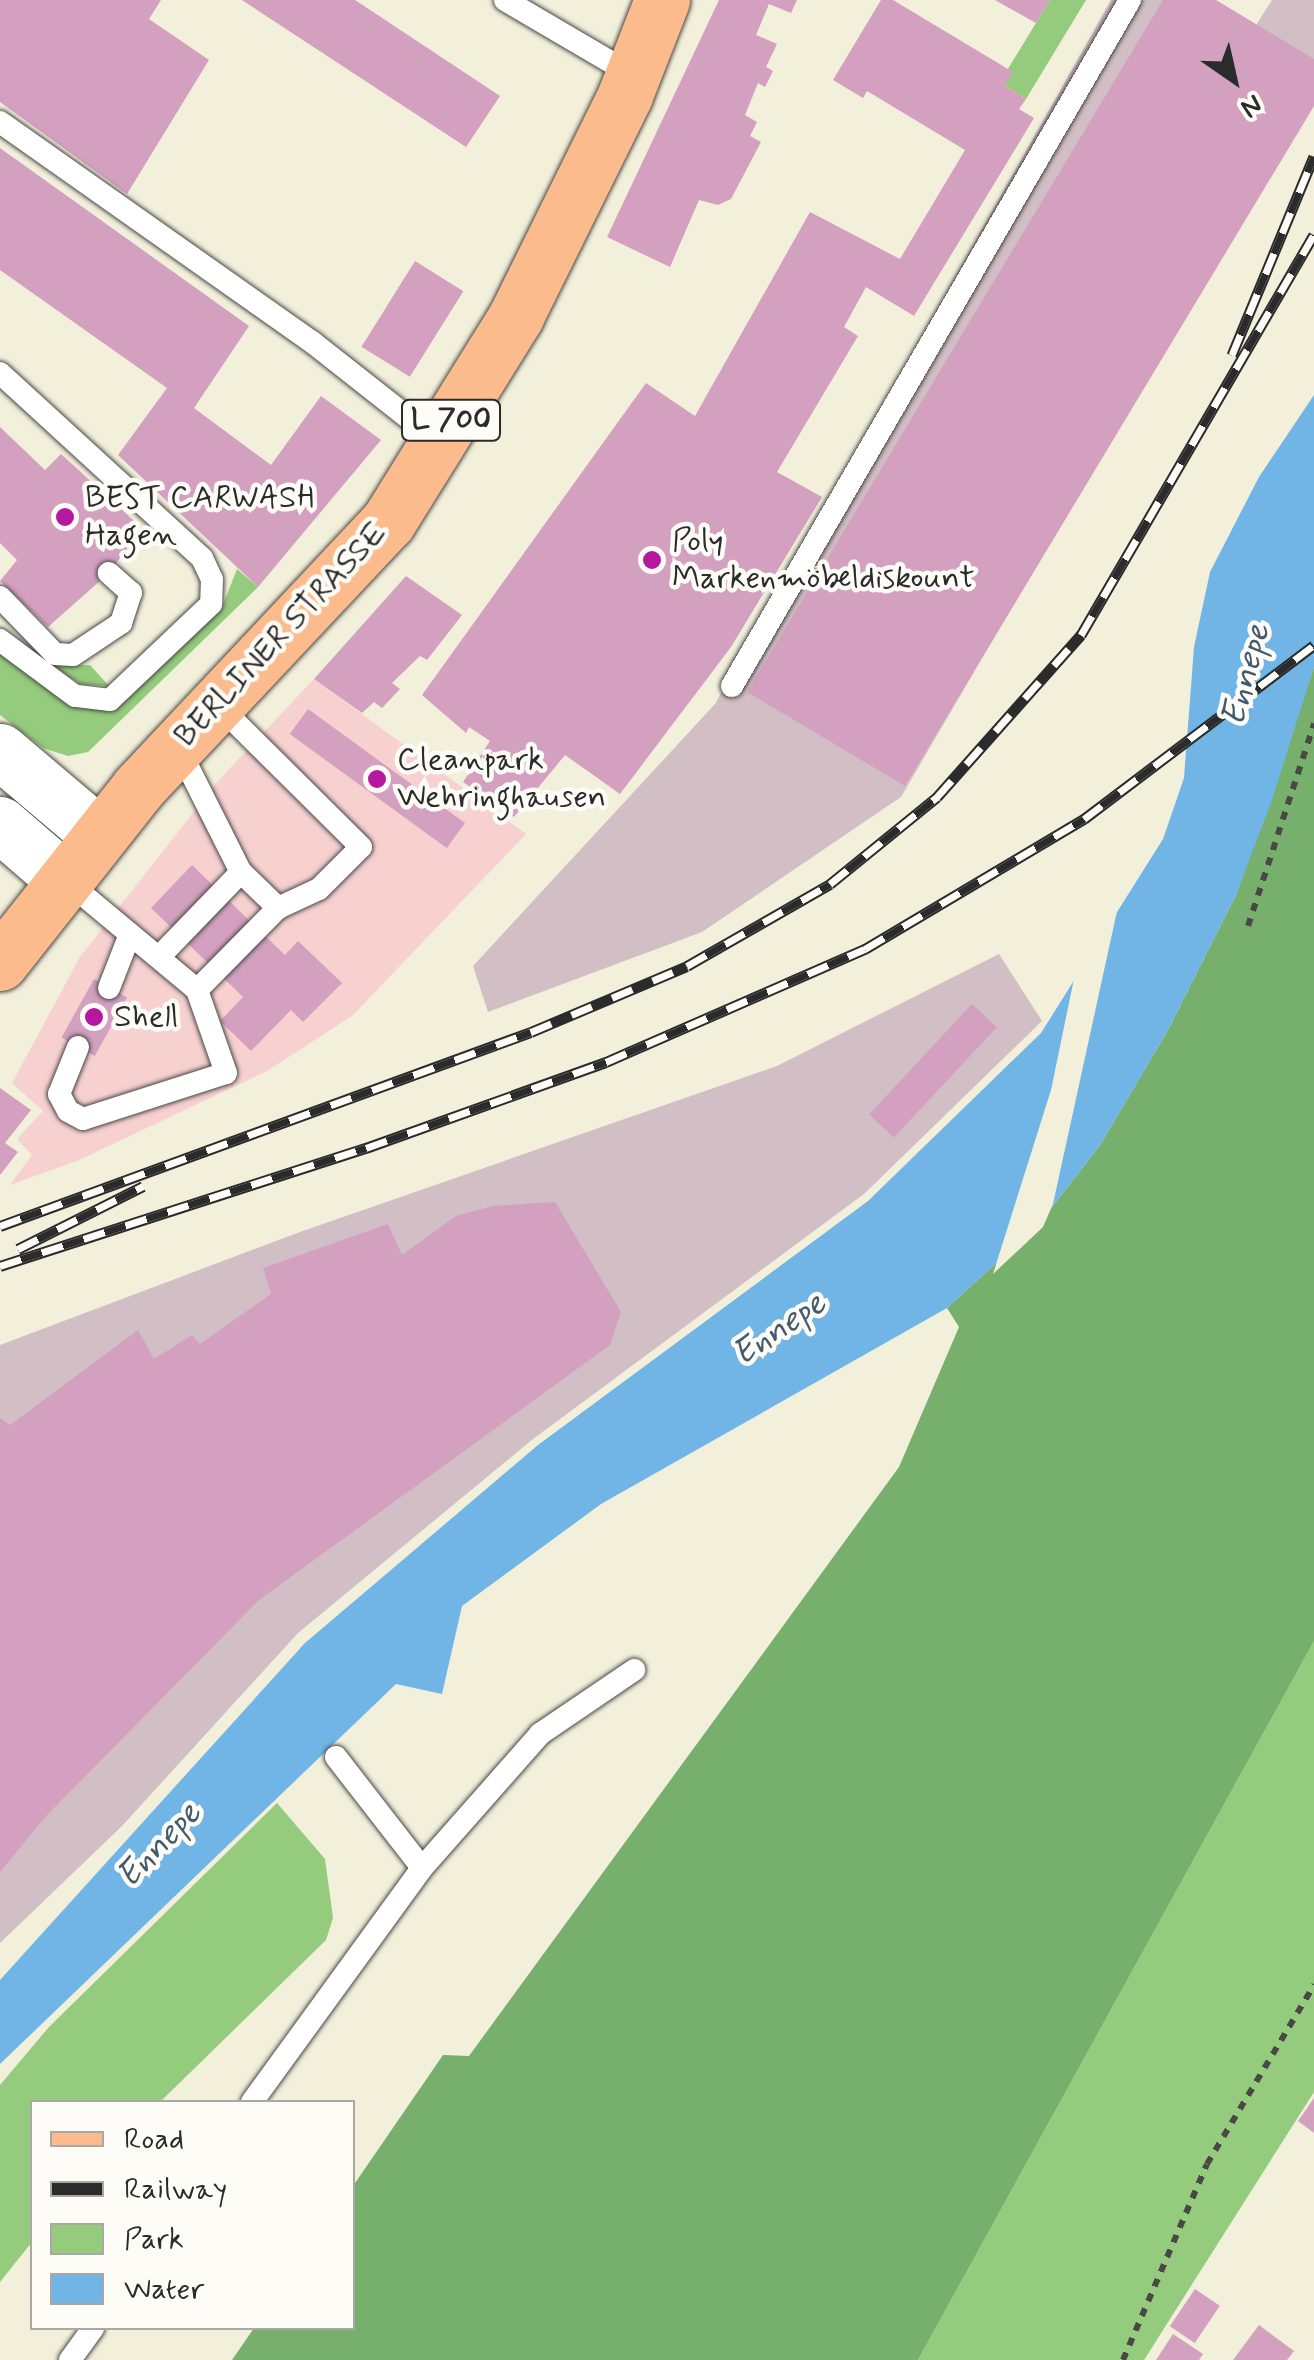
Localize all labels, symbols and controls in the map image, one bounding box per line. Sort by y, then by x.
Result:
north arrow [1184,30,1284,130]
text: N [1233,85,1269,126]
road number: L 700 [401,395,501,445]
place label: BEST CARWASH Hagen [85,480,314,555]
marker: BEST CARWASH Hagen [54,506,76,528]
street label: BERLINER STRASSE [165,512,397,758]
place label: Poly Markenmöbeldiskount [672,523,975,598]
marker: Poly Markenmöbeldiskount [641,549,663,571]
water label: Ennepe [1212,619,1280,731]
place label: Cleanpark Wehringhausen [397,742,606,817]
marker: Cleanpark Wehringhausen [366,768,388,790]
place label: Shell [114,998,179,1036]
marker: Shell [83,1006,105,1028]
water label: Ennepe [724,1283,834,1375]
water label: Ennepe [108,1793,210,1897]
legend [30,2100,355,2330]
text: Road [124,2120,184,2159]
text: Railway [124,2170,227,2209]
text: Park [124,2220,184,2259]
text: Water [124,2270,204,2309]

